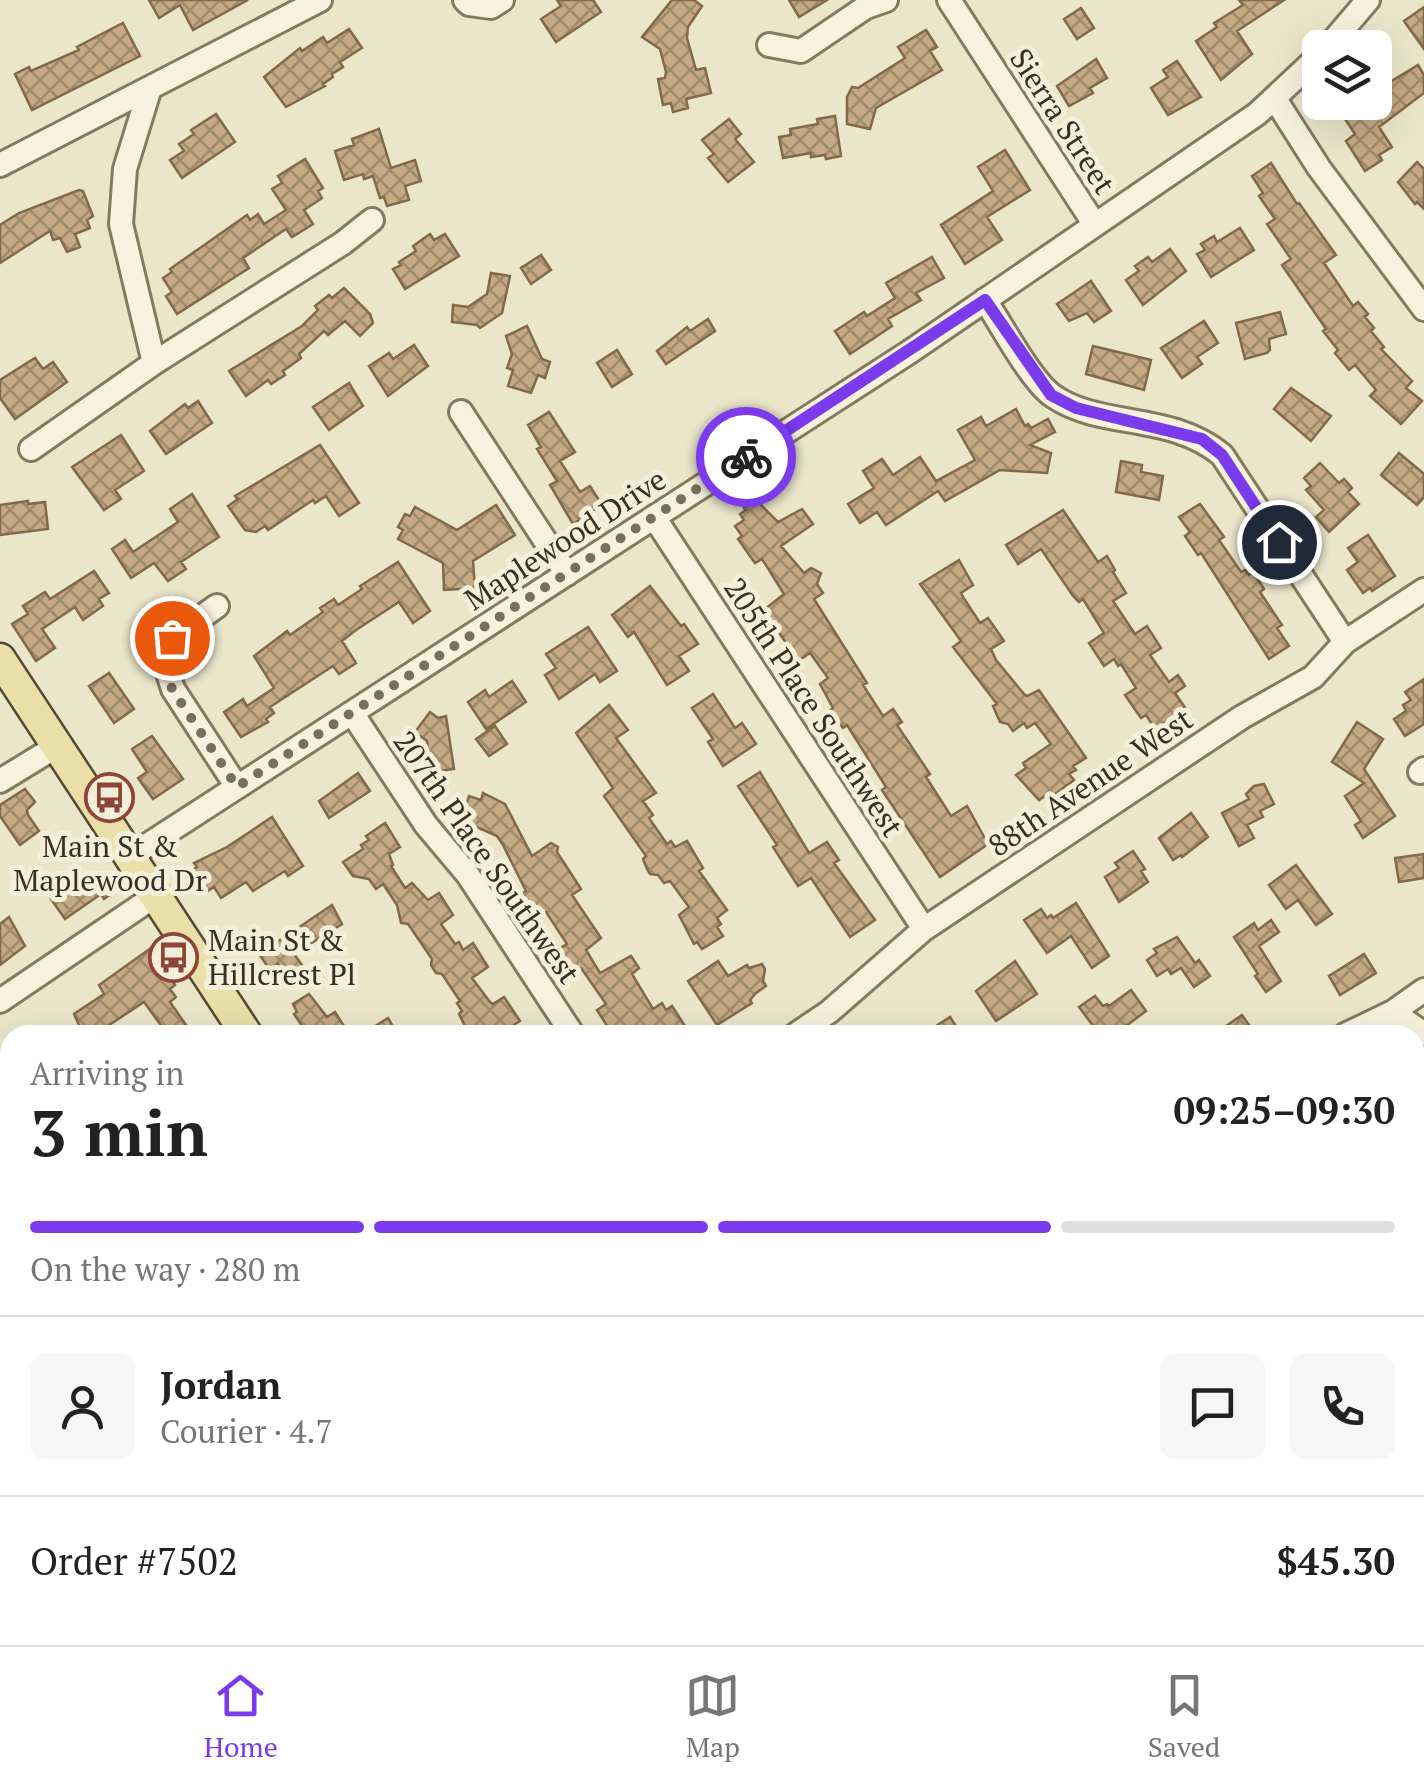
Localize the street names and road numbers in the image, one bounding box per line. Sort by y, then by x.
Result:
street label: Sierra Street [1001,41,1125,201]
street label: Maplewood Drive [457,459,673,619]
street label: 205th Place Southwest [715,570,913,844]
street label: 88th Avenue West [980,699,1200,865]
street label: 207th Place Southwest [385,723,589,991]

